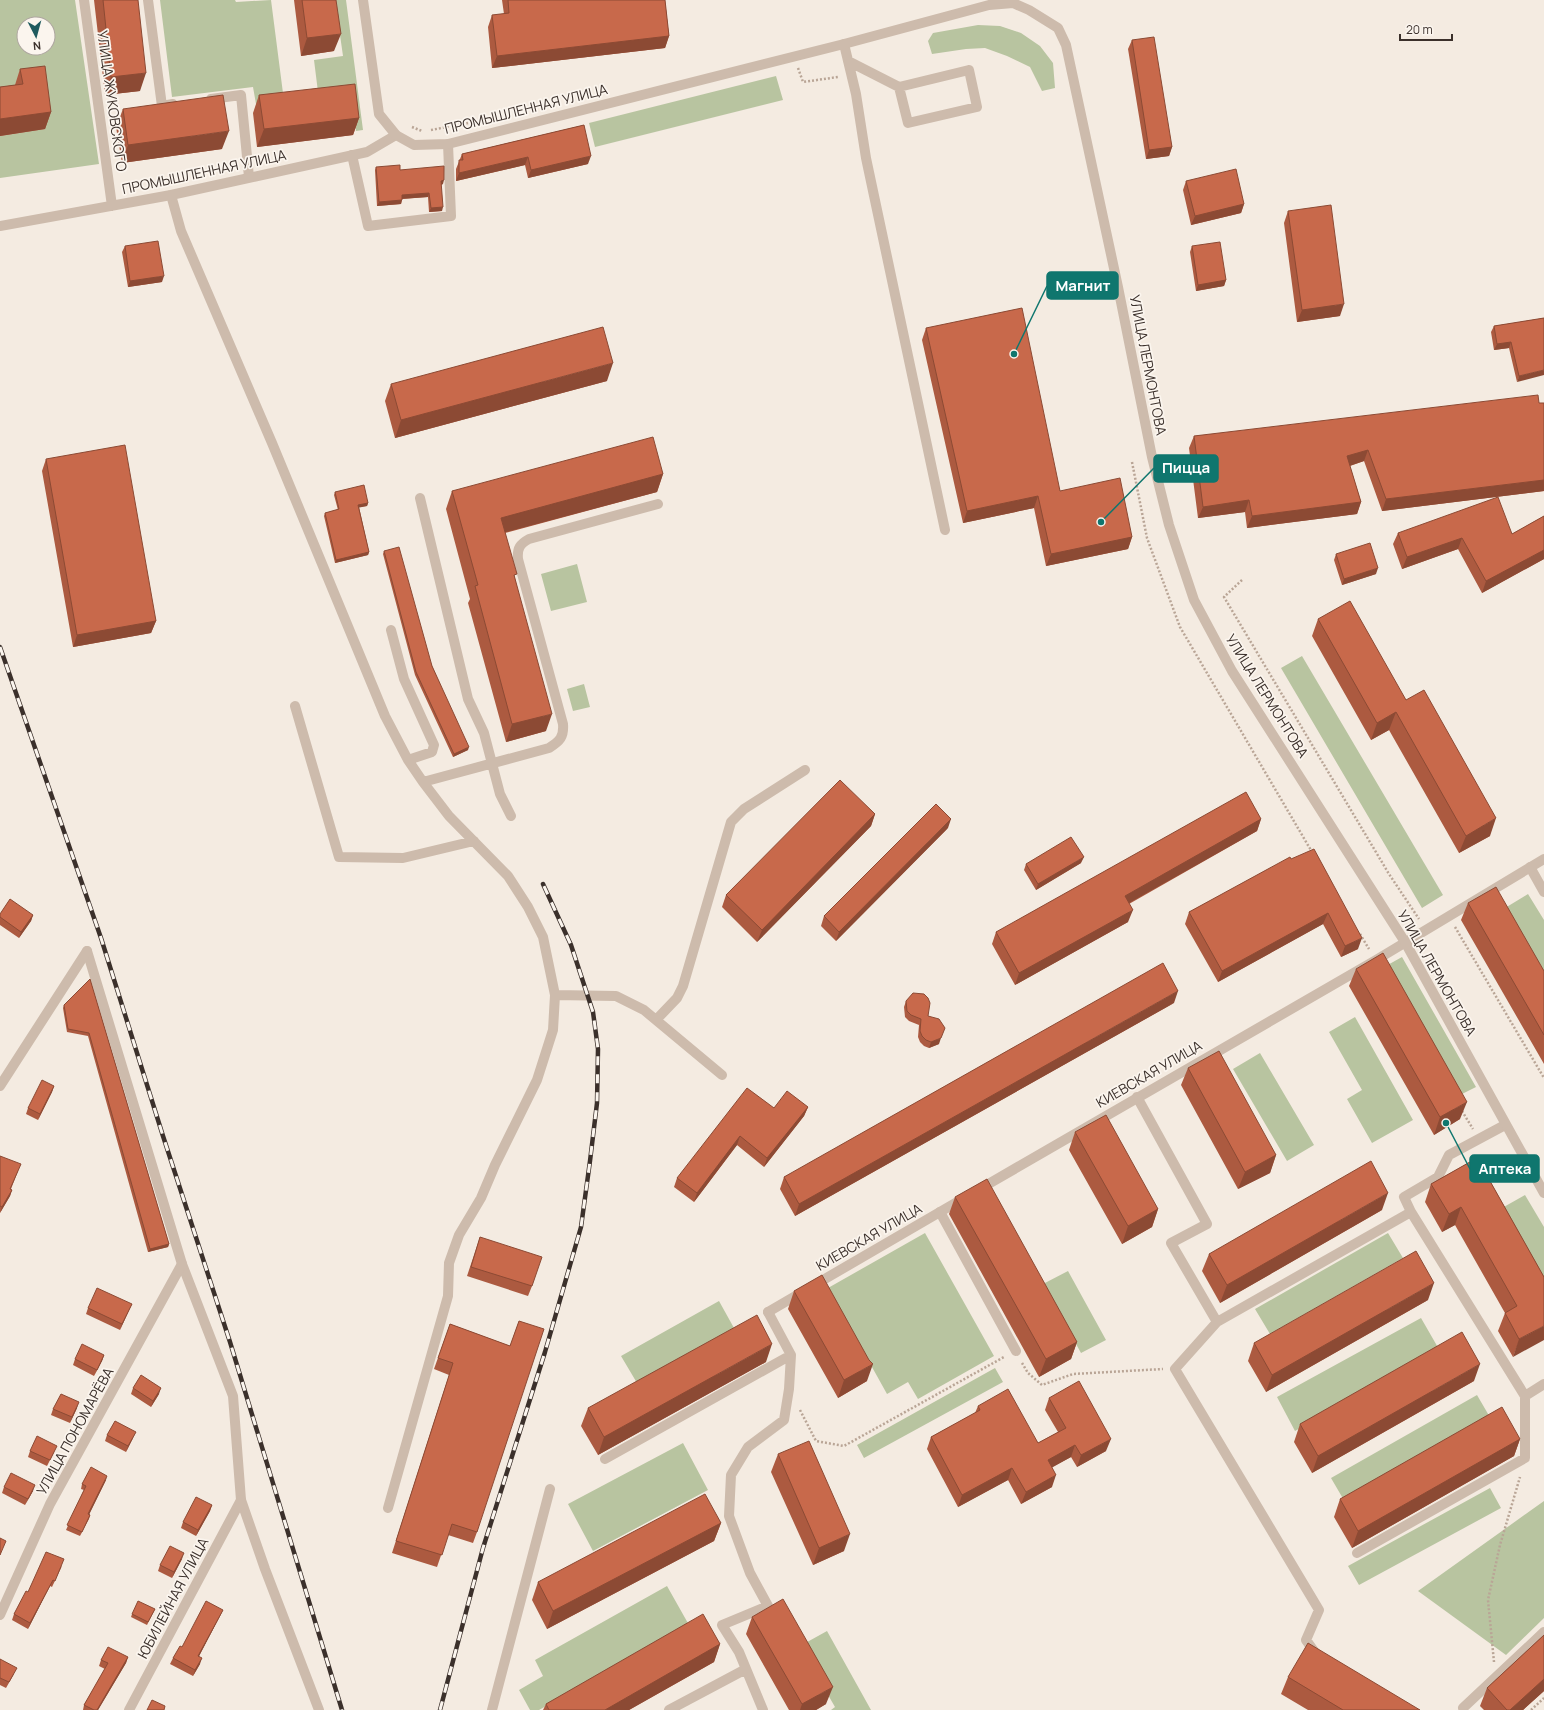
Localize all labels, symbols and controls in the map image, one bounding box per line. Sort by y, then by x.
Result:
north arrow [16,16,56,56]
scale bar [1400,16,1452,42]
text: 20 m [1406,21,1433,38]
street label: УЛИЦА ЖУКОВСКОГО [93,29,132,173]
text: N [32,39,42,54]
street label: ПРОМЫШЛЕННАЯ УЛИЦА [442,79,609,138]
street label: ПРОМЫШЛЕННАЯ УЛИЦА [120,145,288,198]
callout: Магнит [1047,272,1118,299]
text: Магнит [1055,275,1111,296]
street label: УЛИЦА ЛЕРМОНТОВА [1126,293,1171,437]
callout: Пицца [1154,455,1218,482]
text: Пицца [1162,457,1210,478]
street label: УЛИЦА ЛЕРМОНТОВА [1222,630,1313,761]
street label: УЛИЦА ЛЕРМОНТОВА [1394,906,1481,1039]
street label: КИЕВСКАЯ УЛИЦА [1092,1035,1205,1112]
callout: Аптека [1470,1155,1539,1182]
text: Аптека [1479,1158,1531,1179]
street label: КИЕВСКАЯ УЛИЦА [812,1198,925,1275]
street label: УЛИЦА ПОНОМАРЁВА [32,1364,118,1498]
street label: ЮБИЛЕЙНАЯ УЛИЦА [133,1534,213,1662]

